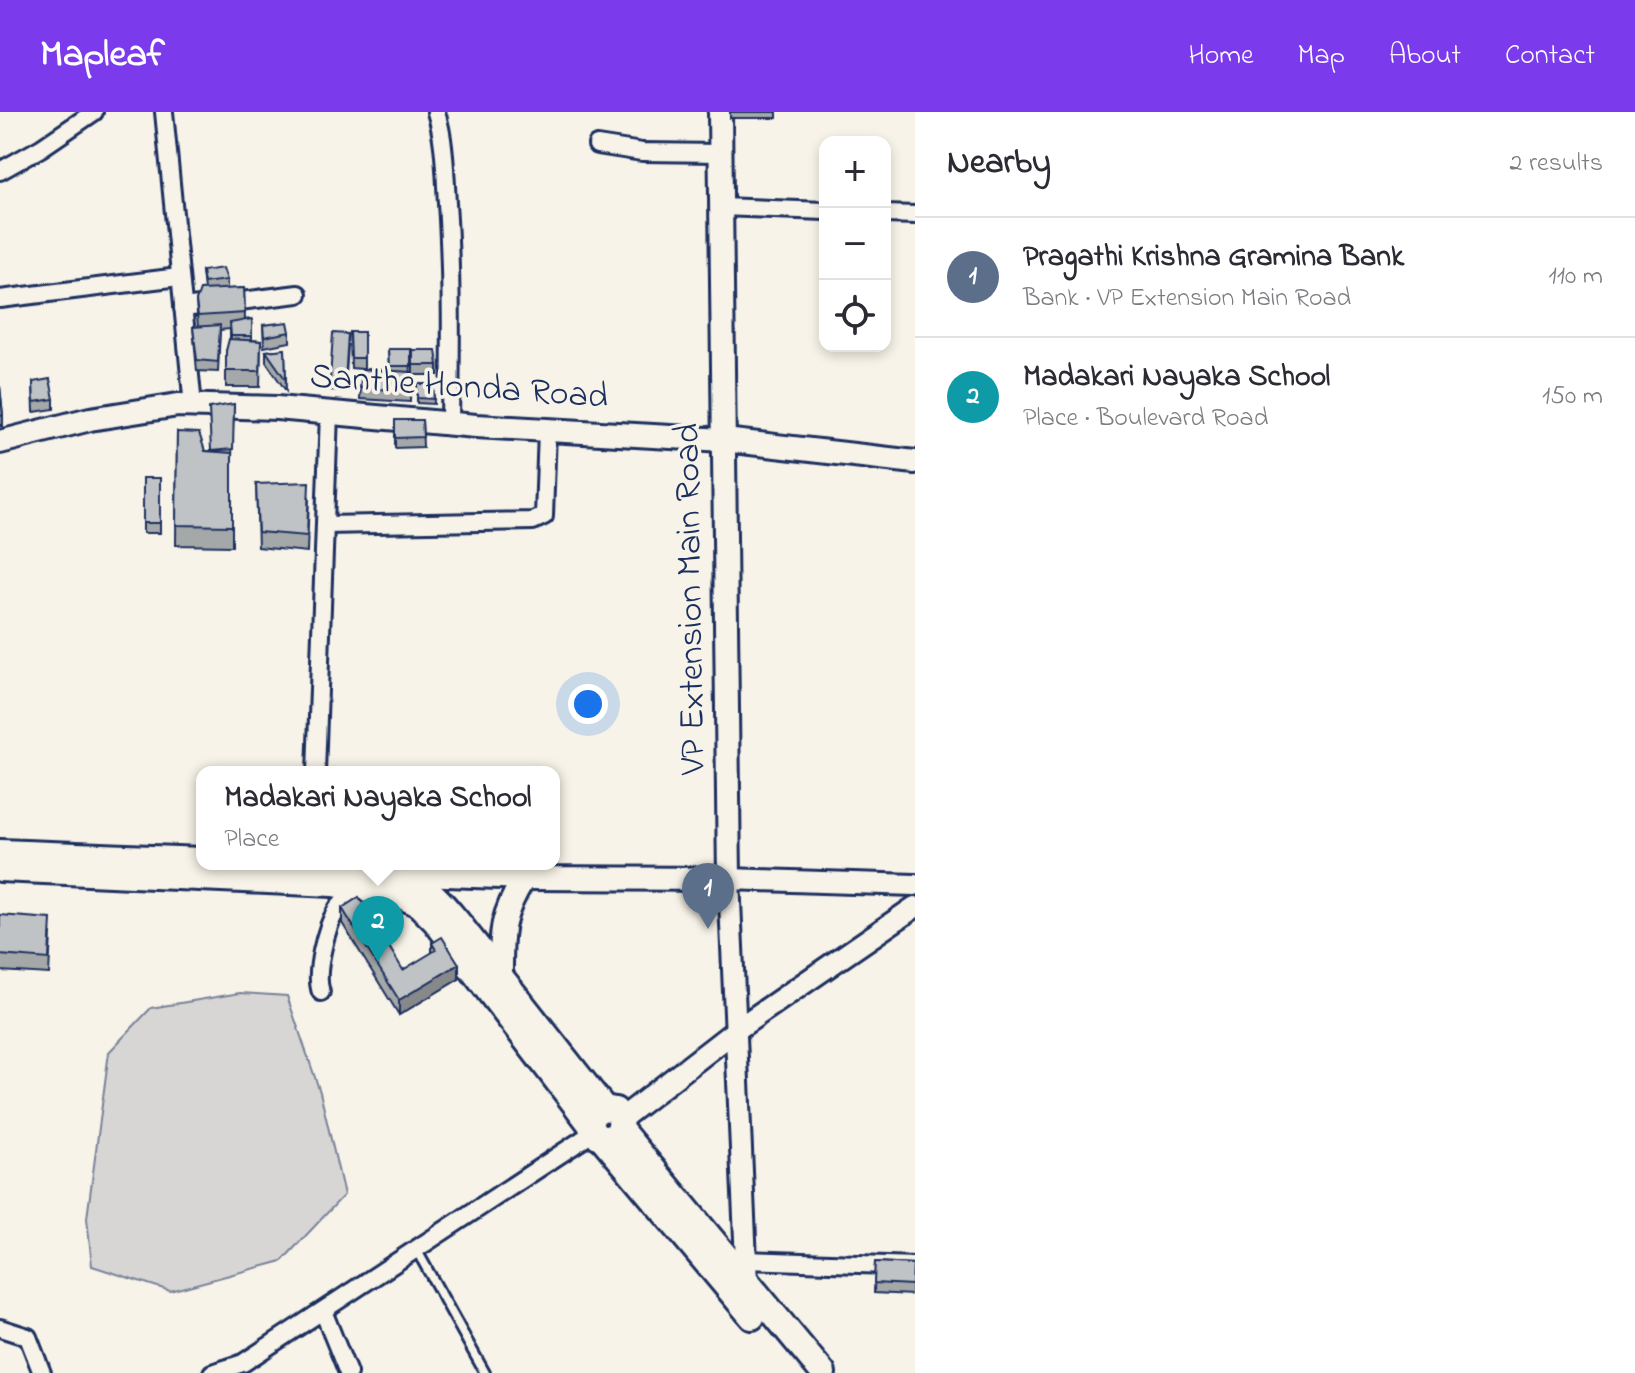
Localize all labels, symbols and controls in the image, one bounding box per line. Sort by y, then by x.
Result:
text: Mapleaf [40,28,165,84]
text: Home [1188,36,1254,77]
text: Map [1298,36,1345,77]
text: About [1389,36,1461,77]
text: Contact [1505,36,1595,77]
map controls [819,136,891,352]
button: + [819,136,891,208]
text: Nearby [947,139,1051,189]
text: 2 results [1510,145,1603,183]
button: − [819,208,891,280]
text: Pragathi Krishna Gramina Bank [1023,236,1404,280]
text: 1 [969,258,977,296]
text: 110 m [1549,258,1603,296]
button: locate [819,280,891,352]
text: Bank · VP Extension Main Road [1023,280,1351,318]
street label: Santhe Honda Road [308,351,610,425]
text: Madakari Nayaka School [1023,356,1330,400]
text: 2 [967,378,979,416]
text: 150 m [1542,378,1603,416]
text: Place · Boulevard Road [1023,400,1268,438]
street label: VP Extension Main Road [662,423,722,776]
your location [568,684,608,724]
popup [196,766,560,870]
text: Madakari Nayaka School [224,777,532,821]
text: Place [224,821,279,859]
pin: 1 [682,863,734,929]
pin: 2 [352,896,404,962]

